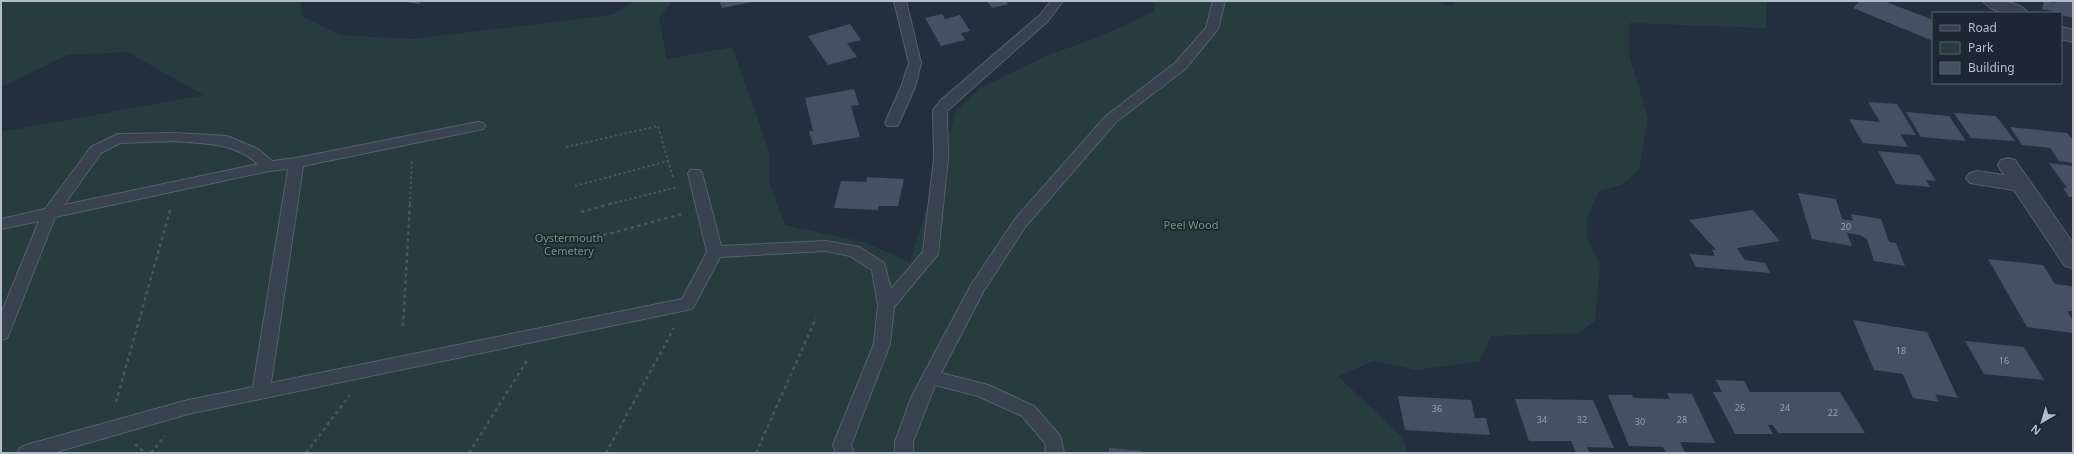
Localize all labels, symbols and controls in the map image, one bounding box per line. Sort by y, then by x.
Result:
legend [1932,12,2062,84]
text: Road [1968,19,1997,36]
text: Park [1968,39,1994,56]
text: Building [1968,59,2015,76]
park label: Peel Wood [1164,217,1218,232]
house number: 20 [1841,220,1851,233]
park label: Oystermouth Cemetery [535,230,603,258]
house number: 18 [1896,344,1906,357]
house number: 16 [1999,354,2009,367]
house number: 26 [1735,401,1745,414]
house number: 24 [1780,401,1790,414]
house number: 36 [1432,402,1442,415]
north arrow [2022,402,2062,442]
house number: 22 [1828,406,1838,419]
house number: 34 [1537,413,1547,426]
house number: 32 [1577,413,1587,426]
house number: 28 [1677,413,1687,426]
house number: 30 [1635,415,1645,428]
text: N [2027,422,2044,439]

